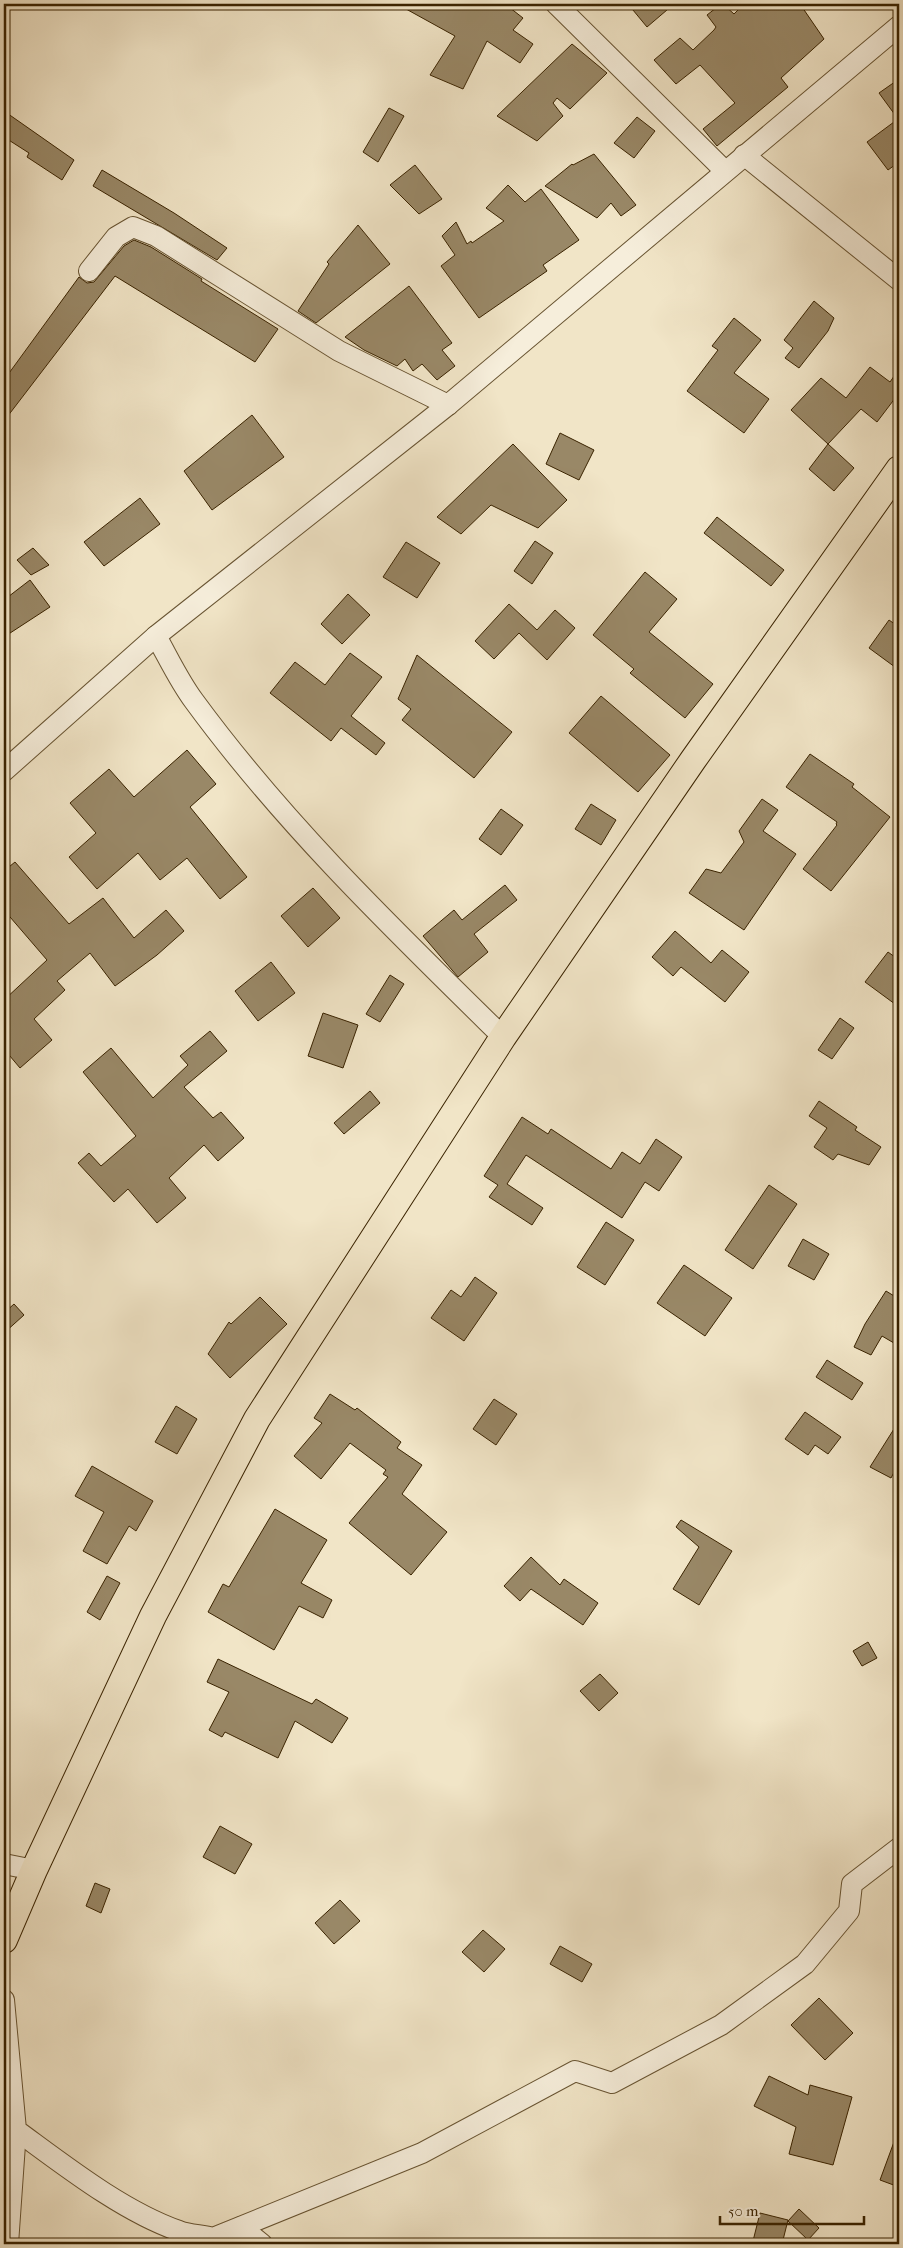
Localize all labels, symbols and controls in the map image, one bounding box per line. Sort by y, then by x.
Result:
scale bar [720,2193,864,2225]
text: 50 m [728,2202,759,2220]

